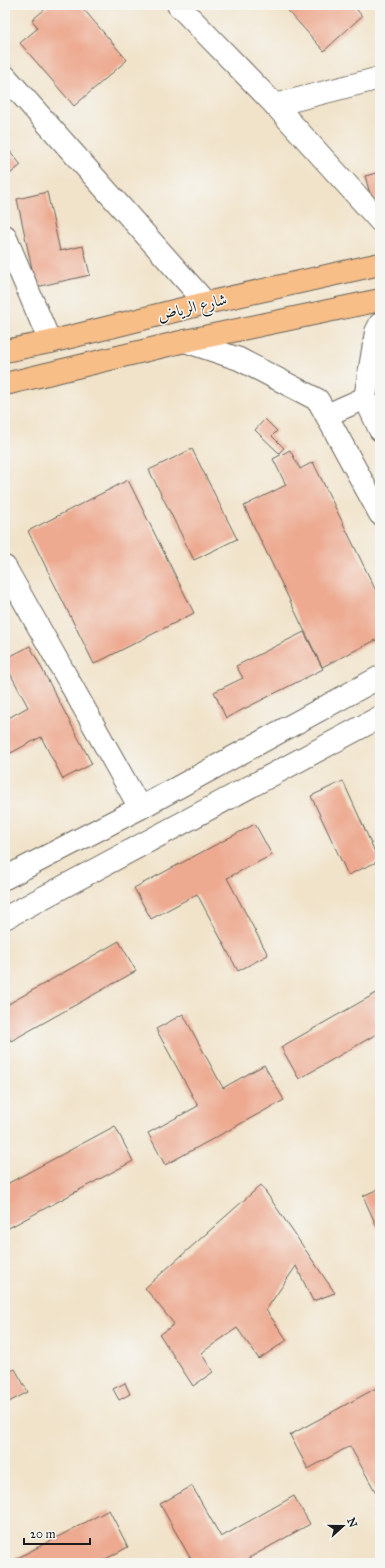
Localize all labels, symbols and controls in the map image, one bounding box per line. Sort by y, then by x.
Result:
street label: شارع الرياض [155,289,230,329]
north arrow [323,1506,363,1546]
text: N [344,1516,360,1530]
scale bar [24,1520,90,1546]
text: 20 m [30,1527,56,1541]

